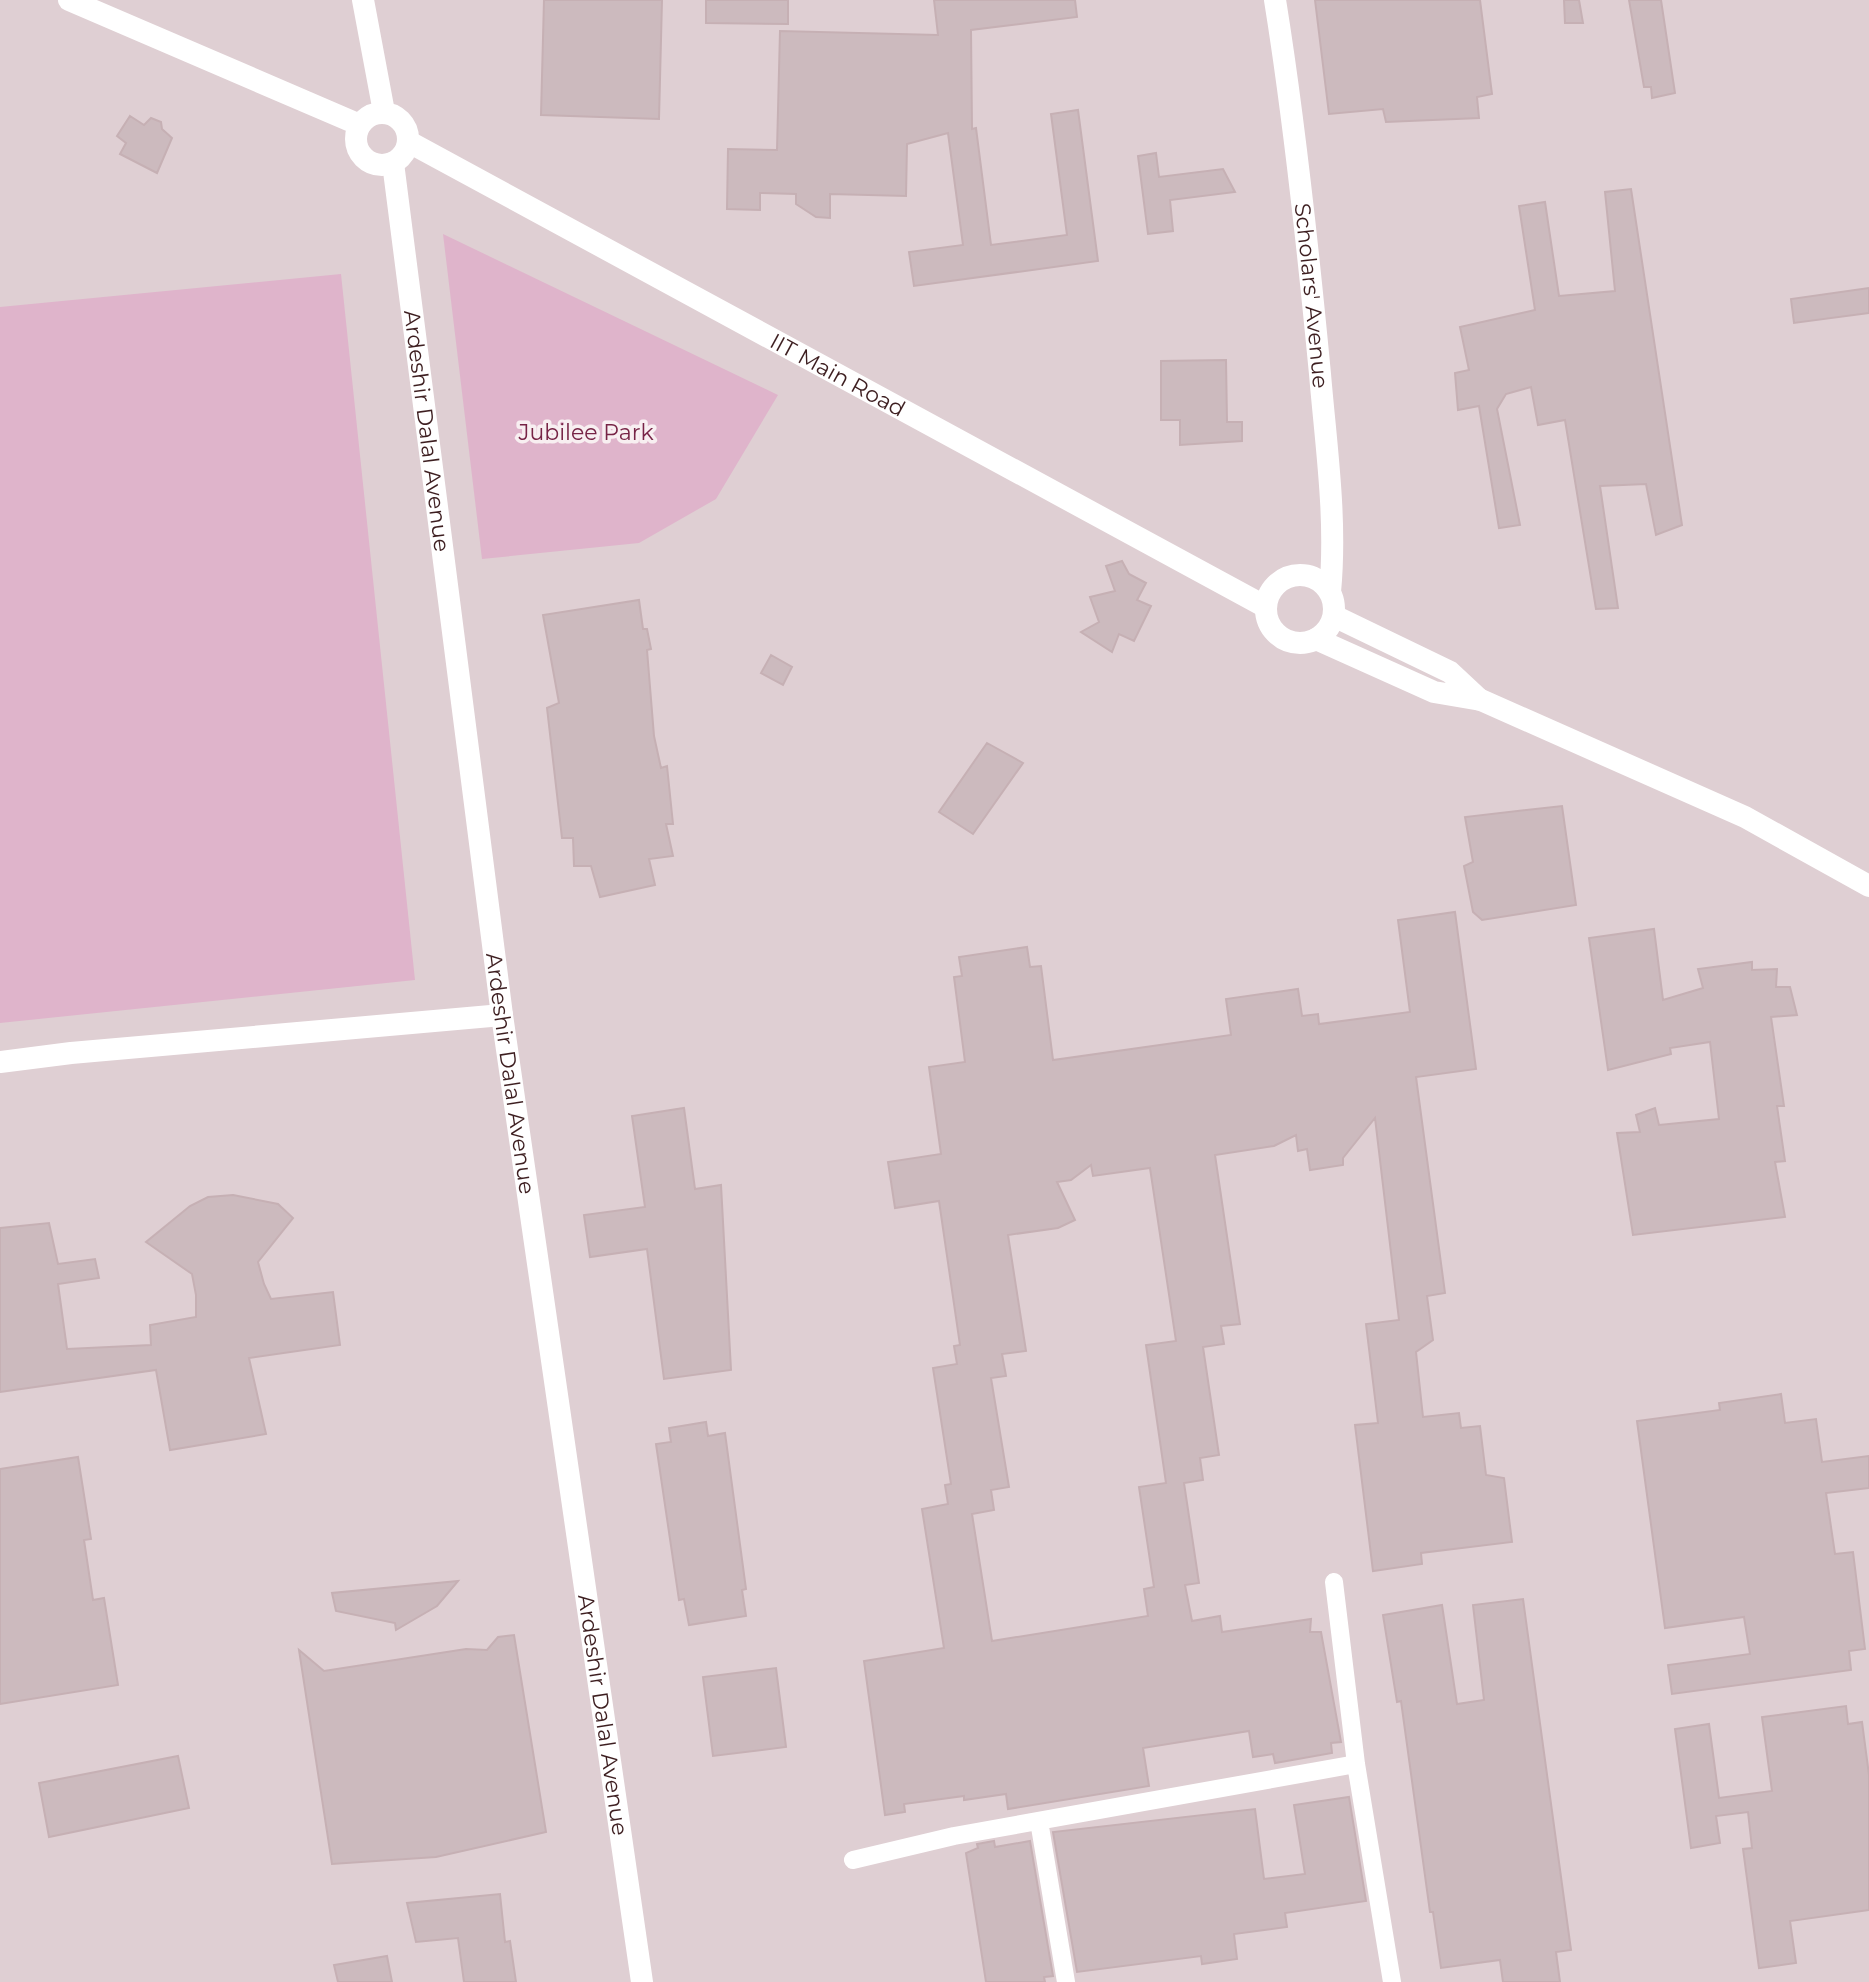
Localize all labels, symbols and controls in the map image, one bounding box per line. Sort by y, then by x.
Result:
street label: Scholars' Avenue [1289,202,1335,389]
street label: Ardeshir Dalal Avenue [398,308,456,553]
street label: IIT Main Road [766,327,910,422]
park label: Jubilee Park [517,419,654,446]
street label: Ardeshir Dalal Avenue [481,951,541,1196]
street label: Ardeshir Dalal Avenue [573,1592,634,1837]

